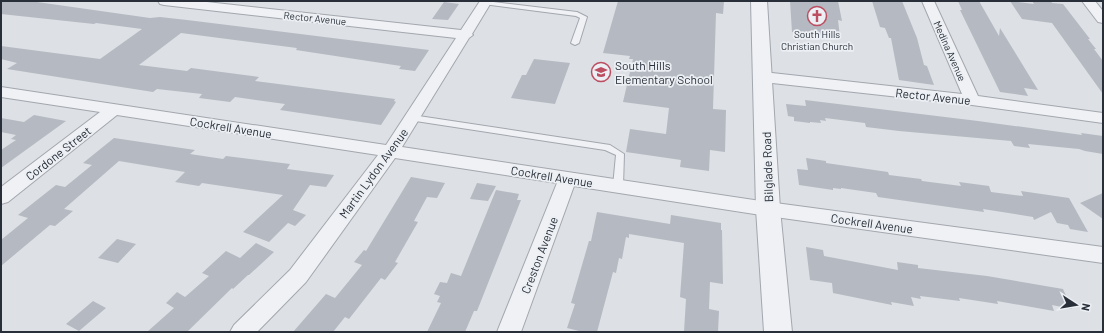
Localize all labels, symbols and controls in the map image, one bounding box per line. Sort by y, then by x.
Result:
church icon: South Hills Christian Church [806,5,828,27]
street label: Rector Avenue [283,9,347,27]
street label: Medina Avenue [931,19,969,83]
place label: South Hills Christian Church [781,28,853,52]
place label: South Hills Elementary School [615,58,713,86]
school or university icon: South Hills Elementary School [590,61,612,83]
street label: Rector Avenue [895,85,971,107]
street label: Cockrell Avenue [189,114,273,140]
street label: Cordone Street [23,123,93,183]
street label: Martin Lydon Avenue [336,125,410,221]
street label: Bilglade Road [759,132,775,202]
street label: Cockrell Avenue [510,163,594,189]
street label: Cockrell Avenue [830,210,914,236]
street label: Creston Avenue [518,215,560,295]
north arrow [1056,285,1096,325]
text: N [1079,302,1093,312]

